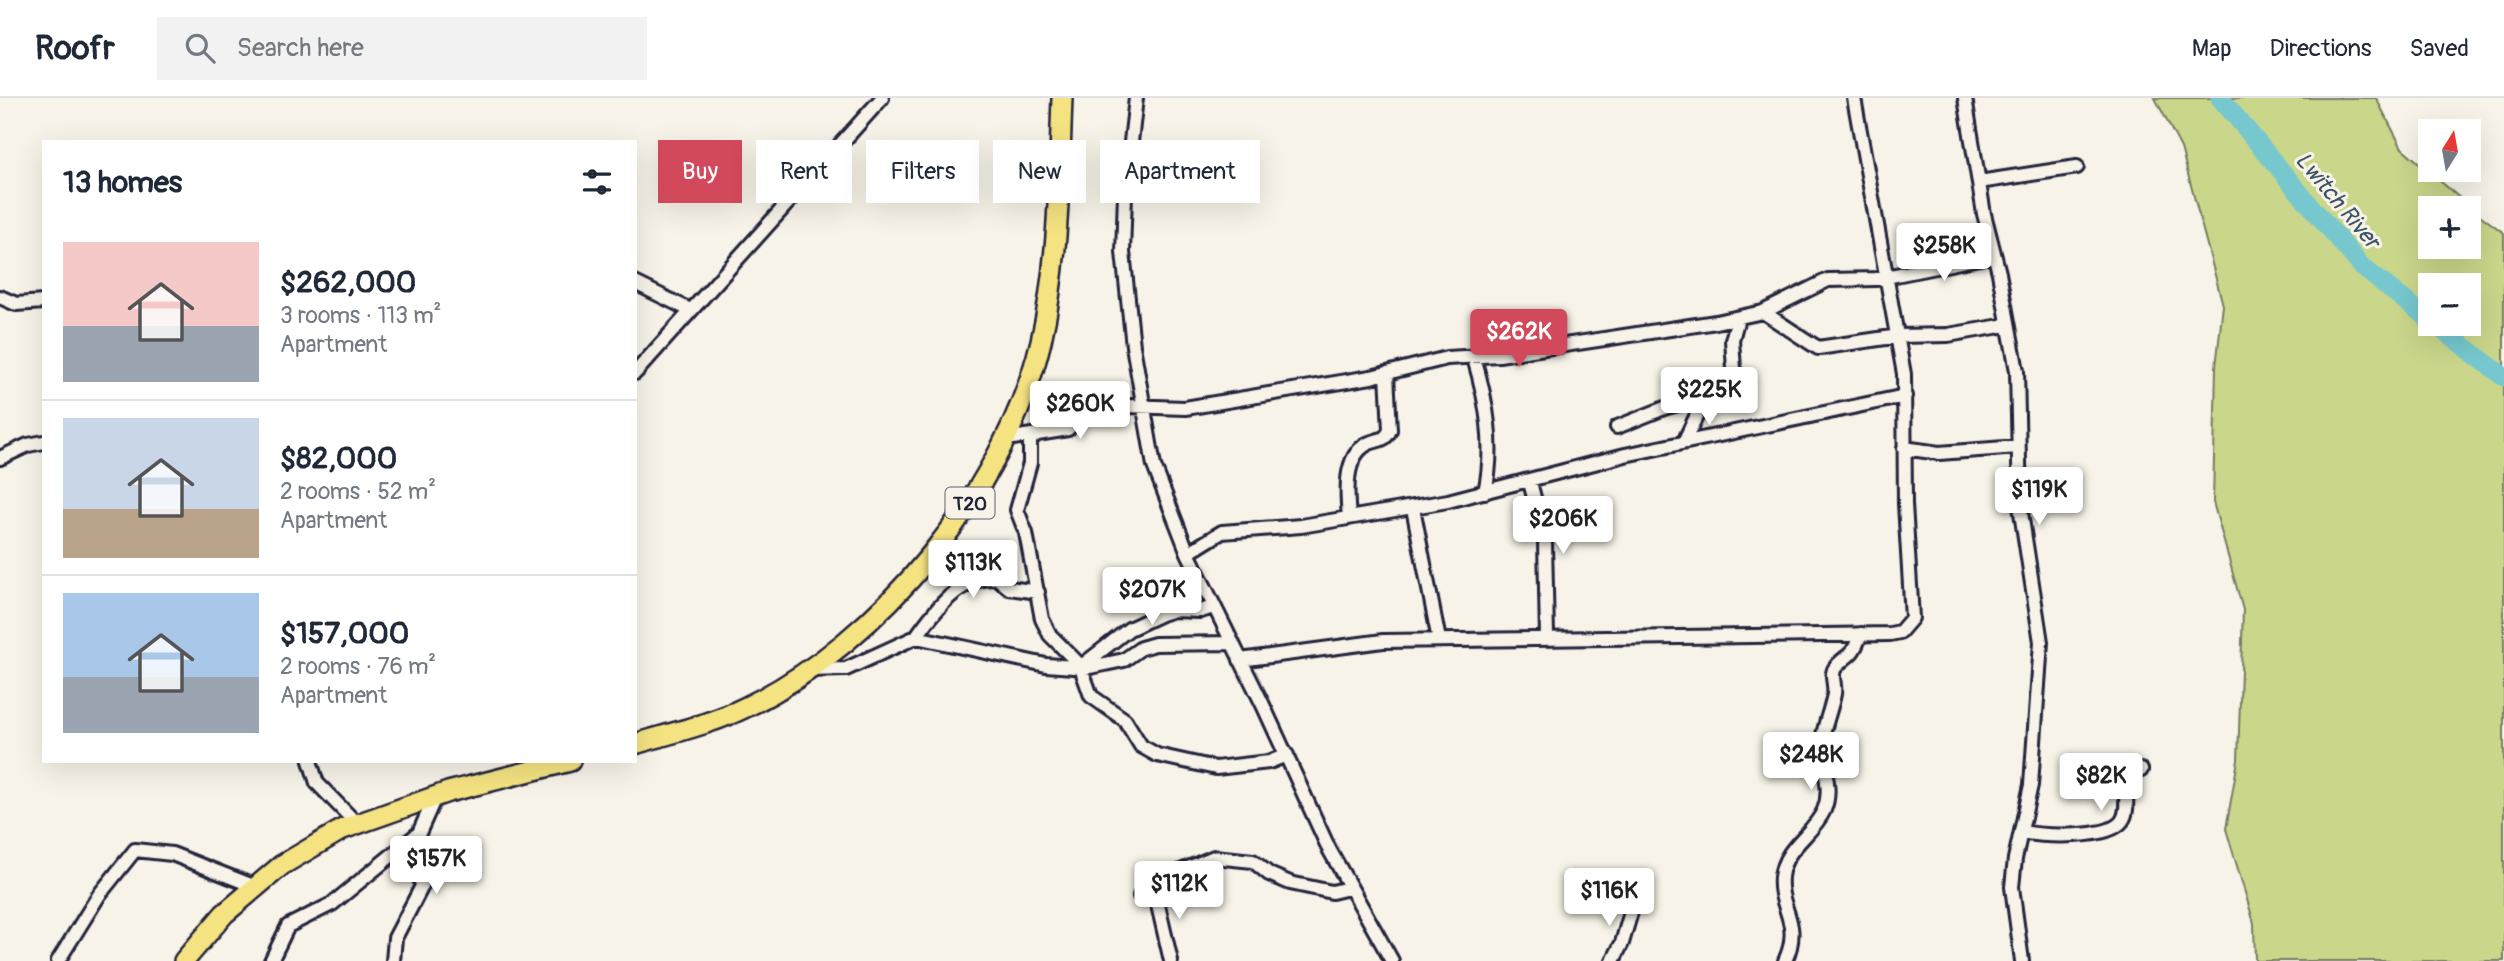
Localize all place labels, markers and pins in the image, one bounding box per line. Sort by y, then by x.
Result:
pin: $258K [1895,223,1993,283]
pin: $262K [1470,310,1568,369]
pin: $225K [1660,368,1758,427]
pin: $260K [1031,382,1129,441]
pin: $119K [1990,468,2088,527]
pin: $206K [1514,496,1612,556]
pin: $113K [924,540,1022,600]
pin: $207K [1103,568,1201,627]
pin: $248K [1762,732,1860,792]
pin: $82K [2060,754,2142,813]
pin: $157K [387,836,485,896]
pin: $112K [1130,862,1228,921]
pin: $116K [1560,868,1658,928]

